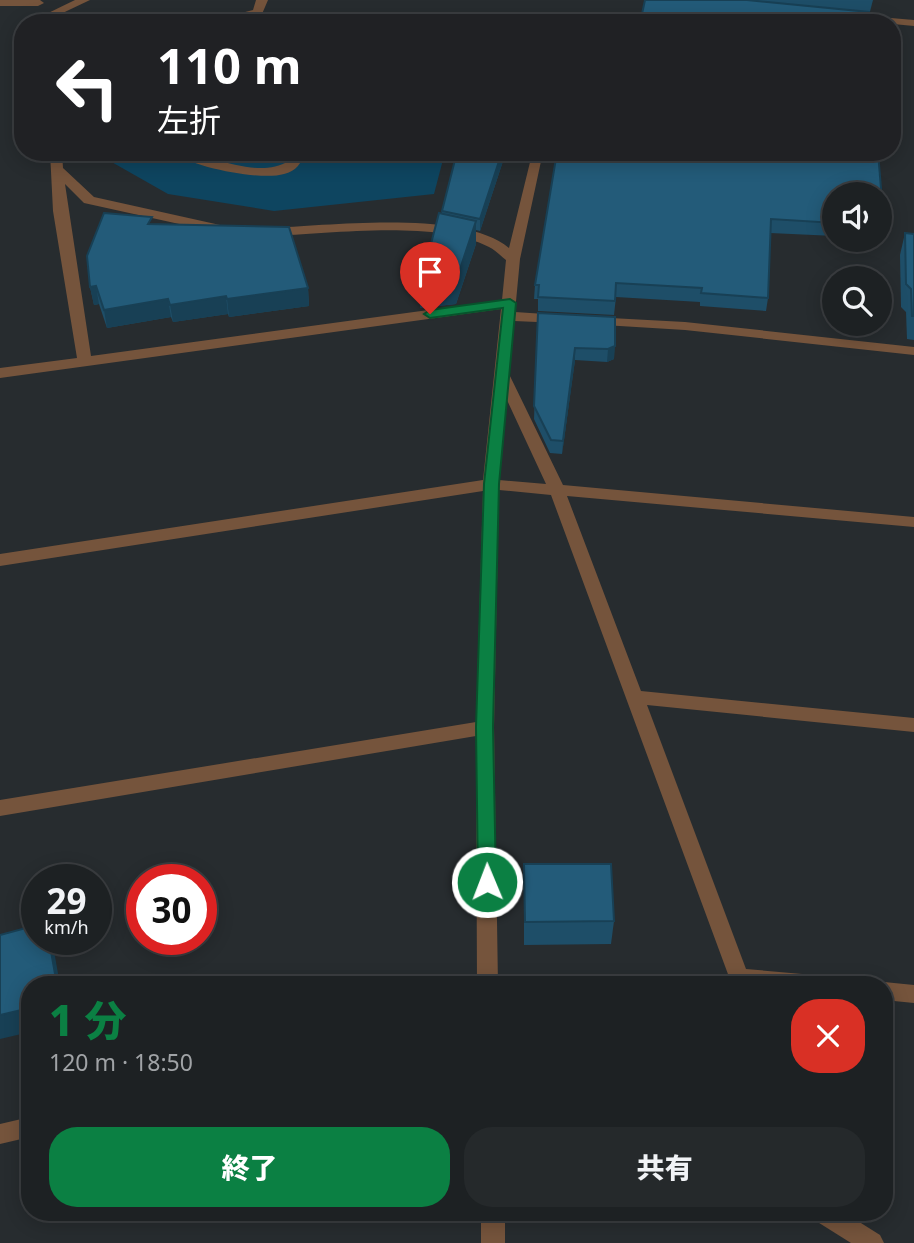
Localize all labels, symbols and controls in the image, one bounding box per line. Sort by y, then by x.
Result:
text: 110 m [157,32,302,98]
icon: left [42,42,133,133]
text: 左折 [157,98,221,141]
map controls [822,182,892,336]
button: sound [822,182,892,252]
pin [400,242,460,314]
icon: arrive [411,253,449,291]
button: search [822,266,892,336]
position arrow [450,845,524,919]
speed limit sign: 30 [126,864,217,955]
text: 29 [46,877,87,924]
text: km/h [44,915,89,939]
text: 1 分 [49,991,126,1048]
button: close [791,999,865,1073]
text: 120 m · 18:50 [49,1046,193,1078]
button: 終了 [49,1127,450,1207]
button: 共有 [464,1127,865,1207]

